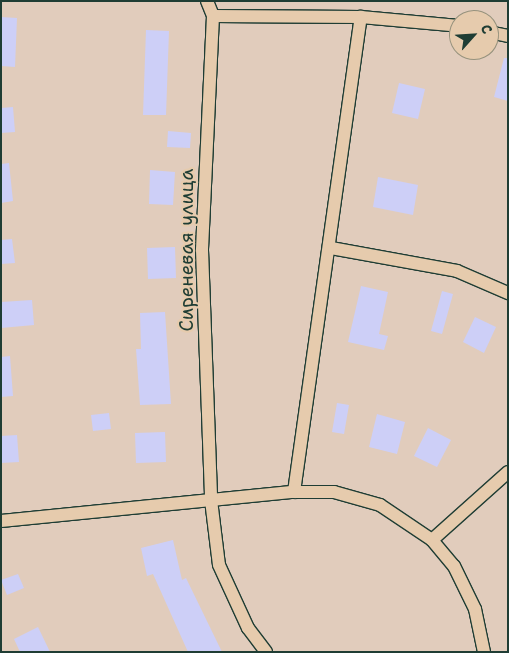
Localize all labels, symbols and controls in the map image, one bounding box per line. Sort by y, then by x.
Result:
north arrow [449,10,499,60]
text: С [477,21,497,37]
street label: Сиреневая улица [176,169,198,331]

